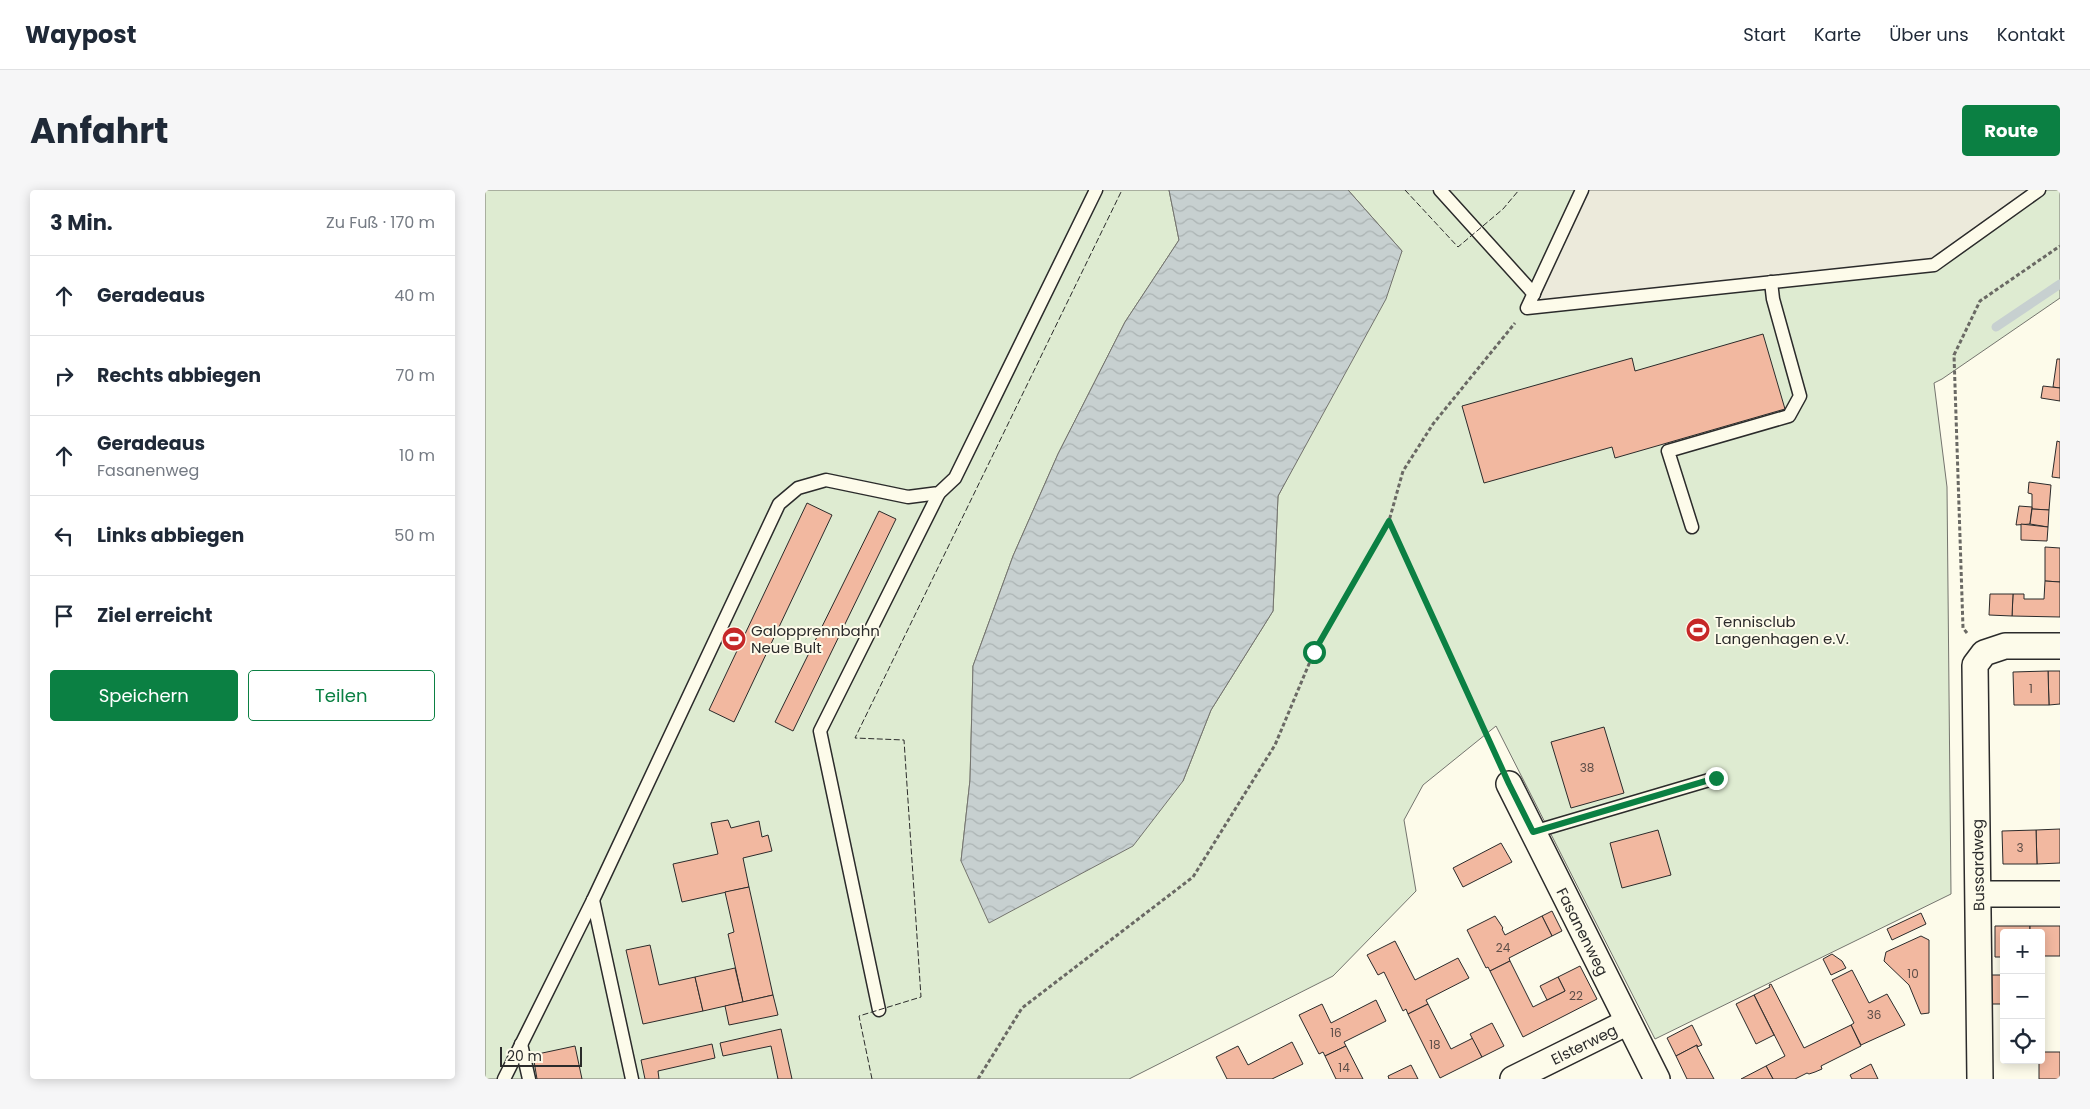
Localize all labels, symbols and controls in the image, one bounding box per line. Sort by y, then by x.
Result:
text: Waypost [25,18,136,51]
text: Start [1743,22,1786,47]
text: Karte [1814,22,1861,47]
text: Über uns [1889,22,1969,47]
text: Kontakt [1997,22,2065,47]
button: Route [1962,105,2060,156]
text: Anfahrt [30,106,169,155]
text: 3 Min. [50,208,113,237]
text: Zu Fuß · 170 m [326,211,435,234]
icon: ahead [50,282,78,310]
text: Geradeaus [97,282,205,309]
text: 40 m [394,284,435,307]
icon: right [50,362,78,390]
text: Rechts abbiegen [97,362,261,389]
text: 70 m [395,364,435,387]
text: Geradeaus [97,430,205,457]
icon: ahead [50,442,78,470]
text: 10 m [399,444,435,467]
text: Fasanenweg [97,459,199,482]
icon: left [50,522,78,550]
text: Links abbiegen [97,522,244,549]
text: 50 m [394,524,435,547]
icon: arrive [50,602,78,630]
text: Ziel erreicht [97,602,213,629]
place label: Tennisclub Langenhagen e.V. [1715,611,1849,649]
sports icon: Tennisclub Langenhagen e.V. [1685,617,1711,643]
place label: Galopprennbahn Neue Bult [751,620,880,658]
sports icon: Galopprennbahn Neue Bult [721,626,747,652]
route start [1303,641,1326,664]
button: Speichern [50,670,238,721]
button: Teilen [248,670,435,721]
house number: 1 [2029,680,2033,697]
house number: 38 [1580,759,1594,776]
route end [1705,767,1728,790]
street label: Bussardweg [1967,819,1989,911]
house number: 3 [2016,839,2024,856]
street label: Fasanenweg [1552,884,1614,979]
map controls [2000,929,2045,1064]
button: + [2000,929,2045,974]
house number: 24 [1496,939,1511,956]
house number: 10 [1907,965,1919,982]
button: − [2000,974,2045,1019]
house number: 22 [1569,987,1583,1004]
house number: 36 [1867,1006,1881,1023]
street label: Elsterweg [1547,1019,1620,1069]
button: locate [2000,1019,2045,1064]
house number: 16 [1330,1024,1342,1041]
house number: 18 [1429,1036,1441,1053]
scale bar [500,1044,583,1067]
text: 20 m [507,1046,542,1066]
house number: 14 [1338,1059,1350,1076]

